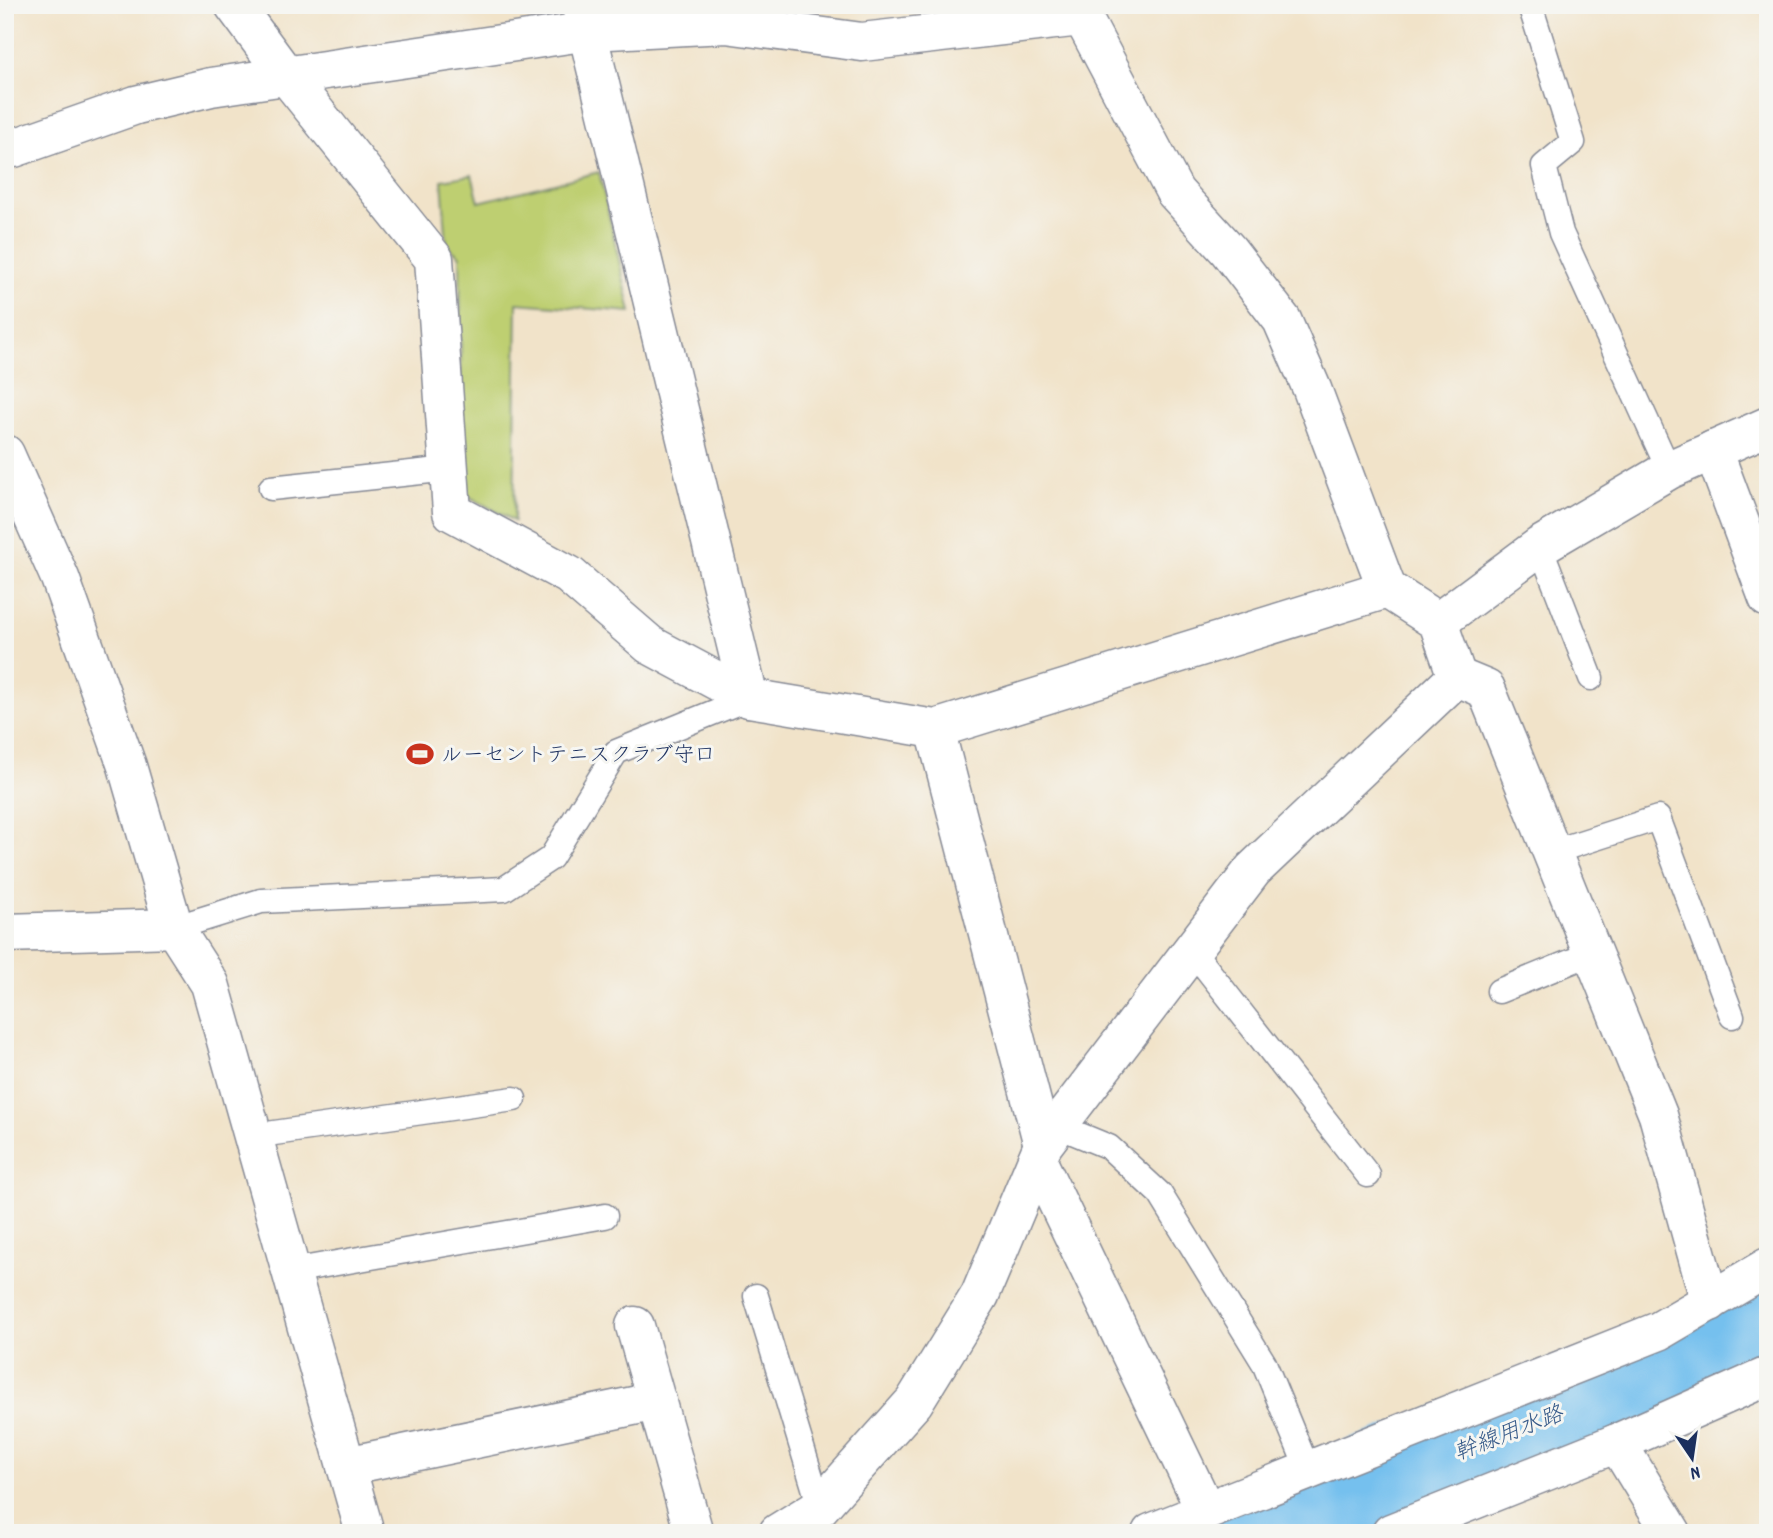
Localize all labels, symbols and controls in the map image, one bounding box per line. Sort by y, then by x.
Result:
sports icon: ルーセントテニスクラブ守口 [405,739,435,769]
place label: ルーセントテニスクラブ守口 [441,742,715,772]
water label: 幹線用水路 [1450,1399,1571,1471]
north arrow [1658,1422,1728,1492]
text: N [1687,1457,1703,1485]

